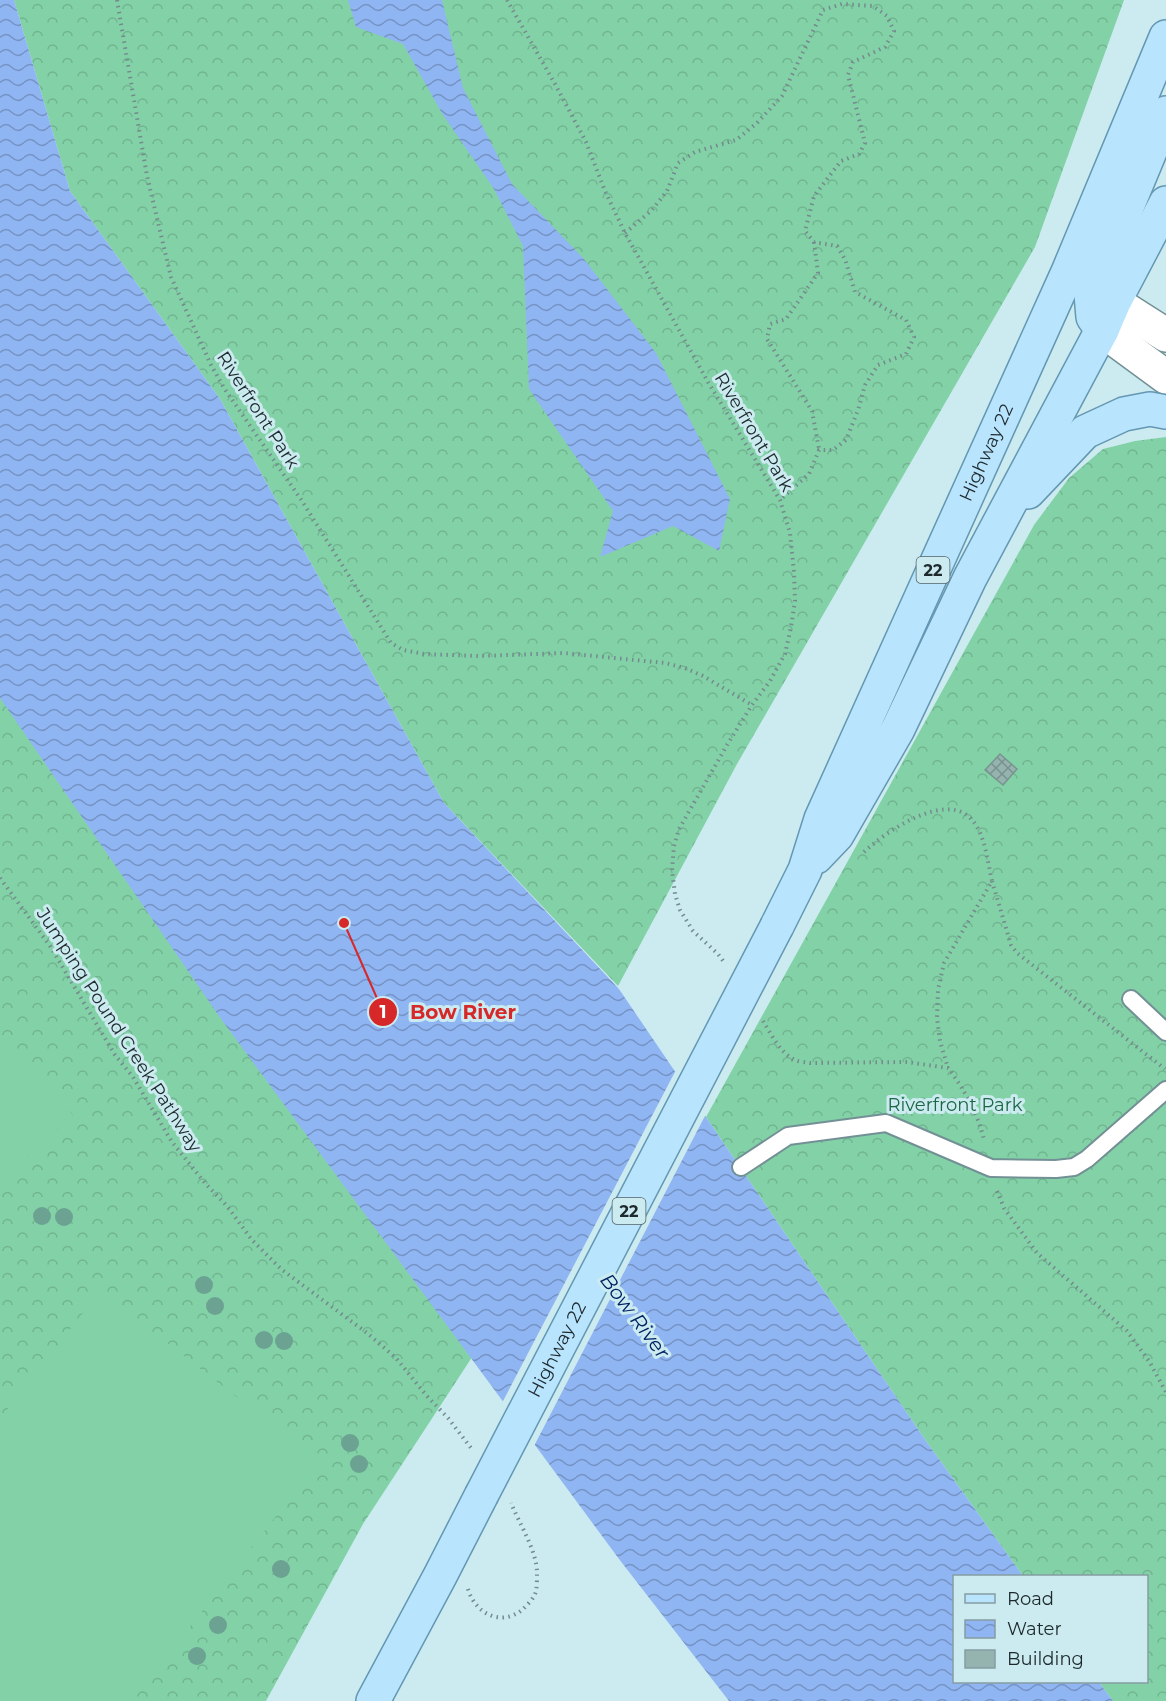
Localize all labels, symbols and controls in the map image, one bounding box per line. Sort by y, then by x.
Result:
street label: Riverfront Park [212,347,304,473]
street label: Riverfront Park [710,368,798,496]
street label: Highway 22 [955,401,1018,505]
road number: 22 [916,557,950,583]
street label: Jumping Pound Creek Pathway [31,903,206,1156]
callout: Bow River [368,993,528,1031]
text: Bow River [410,1000,516,1024]
text: 1 [379,1001,387,1023]
park label: Riverfront Park [887,1094,1023,1116]
road number: 22 [612,1198,646,1224]
water label: Bow River [595,1269,675,1364]
street label: Highway 22 [523,1298,591,1401]
legend [953,1575,1148,1683]
text: Road [1007,1588,1054,1610]
text: Water [1007,1618,1062,1640]
text: Building [1007,1648,1084,1670]

